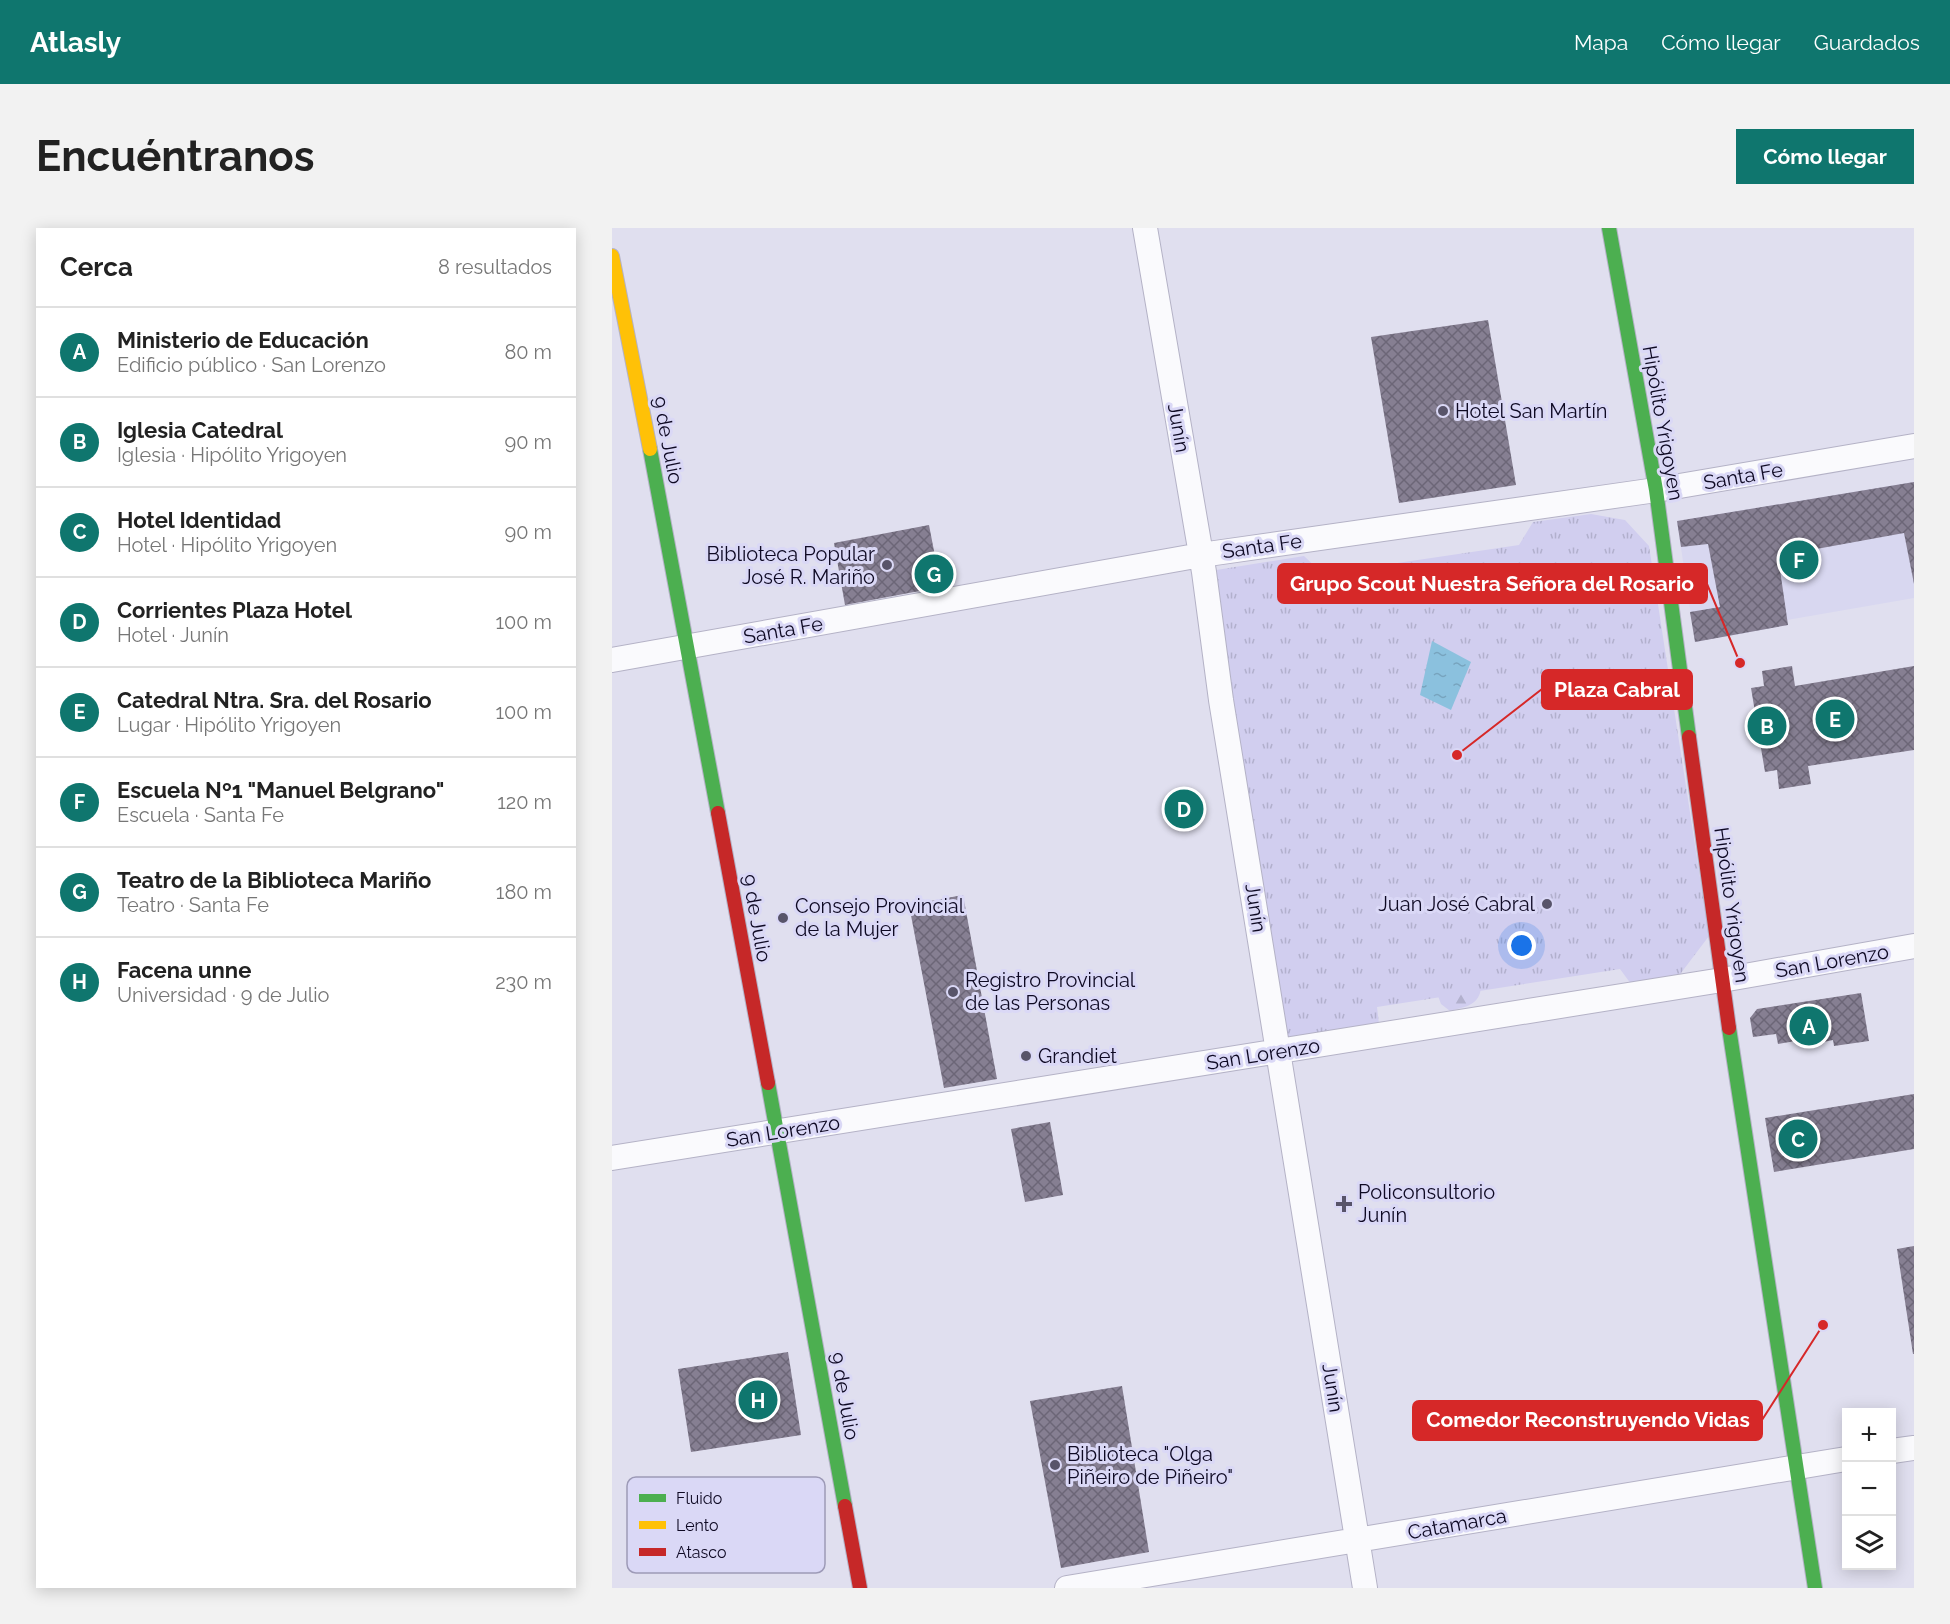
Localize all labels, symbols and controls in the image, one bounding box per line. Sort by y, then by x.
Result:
text: Atlasly [30,26,121,59]
text: Mapa [1574,30,1628,55]
text: Cómo llegar [1661,30,1781,55]
text: Guardados [1814,30,1920,55]
button: Cómo llegar [1736,129,1914,184]
text: Encuéntranos [36,132,315,181]
text: Cerca [60,252,133,282]
text: 8 resultados [438,255,552,279]
text: Ministerio de Educación [117,327,369,353]
text: A [73,340,86,364]
text: 80 m [504,340,552,364]
street label: Hipólito Yrigoyen [1638,344,1688,502]
text: Edificio público · San Lorenzo [117,353,386,377]
street label: 9 de Julio [648,394,688,486]
place label: Hotel San Martín [1455,399,1607,423]
street label: Junín [1163,402,1195,454]
marker: Hotel San Martín [1436,404,1450,418]
text: Iglesia Catedral [117,417,283,443]
text: B [73,430,86,454]
text: 90 m [505,430,552,454]
text: Iglesia · Hipólito Yrigoyen [117,443,347,467]
street label: Santa Fe [1701,457,1785,495]
text: Hotel Identidad [117,507,281,533]
text: C [73,520,86,544]
text: 90 m [505,520,552,544]
street label: Santa Fe [1221,529,1304,563]
text: Hotel · Hipólito Yrigoyen [117,533,337,557]
pin: F [1780,538,1818,582]
place label: Biblioteca Popular José R. Mariño [706,542,875,589]
pin: G [914,552,954,596]
marker: Biblioteca Popular José R. Mariño [880,558,894,572]
callout: Grupo Scout Nuestra Señora del Rosario [1278,564,1707,603]
text: Grupo Scout Nuestra Señora del Rosario [1290,571,1694,596]
text: Corrientes Plaza Hotel [117,597,352,623]
text: D [72,610,87,634]
text: 100 m [495,610,552,634]
street label: Santa Fe [741,611,825,649]
text: Hotel · Junín [117,623,229,647]
callout: Plaza Cabral [1542,670,1692,709]
text: Plaza Cabral [1554,677,1680,702]
text: Catedral Ntra. Sra. del Rosario [117,687,432,713]
pin: E [1816,696,1854,742]
text: E [73,700,86,724]
text: 100 m [495,700,552,724]
pin: B [1748,704,1786,748]
text: Lugar · Hipólito Yrigoyen [117,713,341,737]
text: Escuela Nº1 "Manuel Belgrano" [117,777,444,803]
pin: D [1164,786,1204,832]
text: F [74,790,85,814]
text: 120 m [497,790,552,814]
text: Escuela · Santa Fe [117,803,284,827]
street label: Hipólito Yrigoyen [1709,826,1755,984]
text: Teatro de la Biblioteca Mariño [117,867,431,893]
street label: 9 de Julio [737,872,777,964]
text: G [72,880,87,904]
text: 180 m [496,880,552,904]
street label: Junín [1240,882,1272,934]
place label: Juan José Cabral [1378,892,1536,916]
text: Teatro · Santa Fe [117,893,269,917]
place label: Consejo Provincial de la Mujer [795,894,965,941]
marker: Juan José Cabral [1540,897,1554,911]
marker: Consejo Provincial de la Mujer [776,911,790,925]
your location [1507,931,1536,960]
street label: San Lorenzo [1773,939,1891,983]
text: Facena unne [117,957,251,983]
place label: Registro Provincial de las Personas [965,968,1136,1015]
text: H [72,970,87,994]
text: 230 m [495,970,552,994]
text: Universidad · 9 de Julio [117,983,330,1007]
marker: Registro Provincial de las Personas [946,985,960,999]
pin: A [1790,1004,1828,1048]
street label: San Lorenzo [1204,1033,1322,1075]
place label: Grandiet [1038,1044,1117,1068]
marker: Grandiet [1019,1049,1033,1063]
street label: San Lorenzo [724,1110,842,1152]
pin: C [1778,1116,1818,1162]
place label: Policonsultorio Junín [1358,1180,1495,1227]
marker: Policonsultorio Junín [1335,1195,1353,1213]
street label: 9 de Julio [825,1350,865,1442]
street label: Junín [1317,1362,1349,1414]
pin: H [738,1378,778,1422]
callout: Comedor Reconstruyendo Vidas [1413,1401,1762,1440]
text: Comedor Reconstruyendo Vidas [1426,1407,1750,1432]
map controls [1842,1408,1896,1570]
button: + [1842,1408,1896,1462]
place label: Biblioteca "Olga Piñeiro de Piñeiro" [1067,1442,1233,1489]
marker: Biblioteca "Olga Piñeiro de Piñeiro" [1048,1458,1062,1472]
button: − [1842,1462,1896,1516]
legend [627,1477,825,1573]
text: Fluido [676,1489,722,1508]
street label: Catamarca [1406,1503,1508,1545]
text: Lento [676,1516,719,1535]
button: layers [1842,1516,1896,1570]
text: Atasco [676,1543,727,1562]

